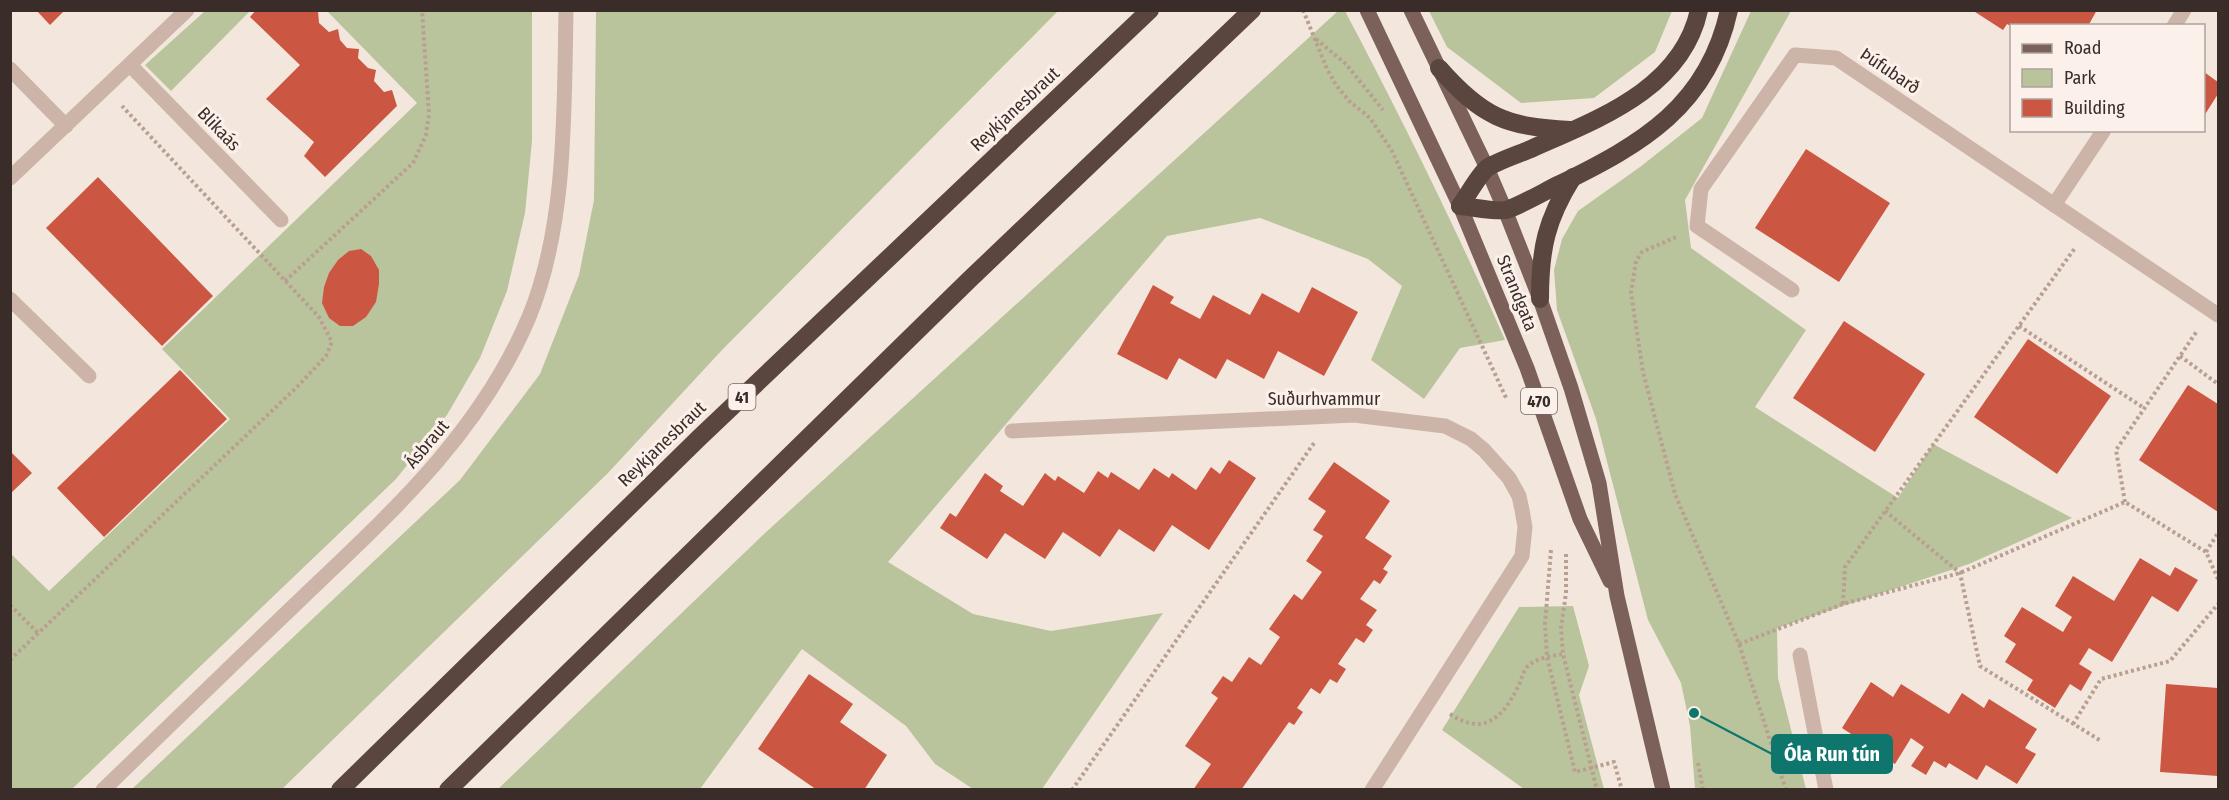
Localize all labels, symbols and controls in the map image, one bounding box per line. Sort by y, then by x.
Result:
legend [2010,24,2205,132]
text: Road [2064,37,2101,59]
street label: Þúfubarð [1856,43,1924,99]
street label: Reykjanesbraut [966,62,1064,156]
text: Park [2064,67,2097,89]
text: Building [2064,97,2125,119]
street label: Blikaás [193,103,245,156]
street label: Strandgata [1492,252,1542,334]
road number: 41 [728,384,756,410]
street label: Suðurhvammur [1268,388,1381,410]
road number: 470 [1521,388,1557,414]
street label: Reykjanesbraut [613,397,711,491]
street label: Ásbraut [400,415,454,473]
callout: Óla Run tún [1772,735,1892,773]
text: Óla Run tún [1784,742,1880,766]

